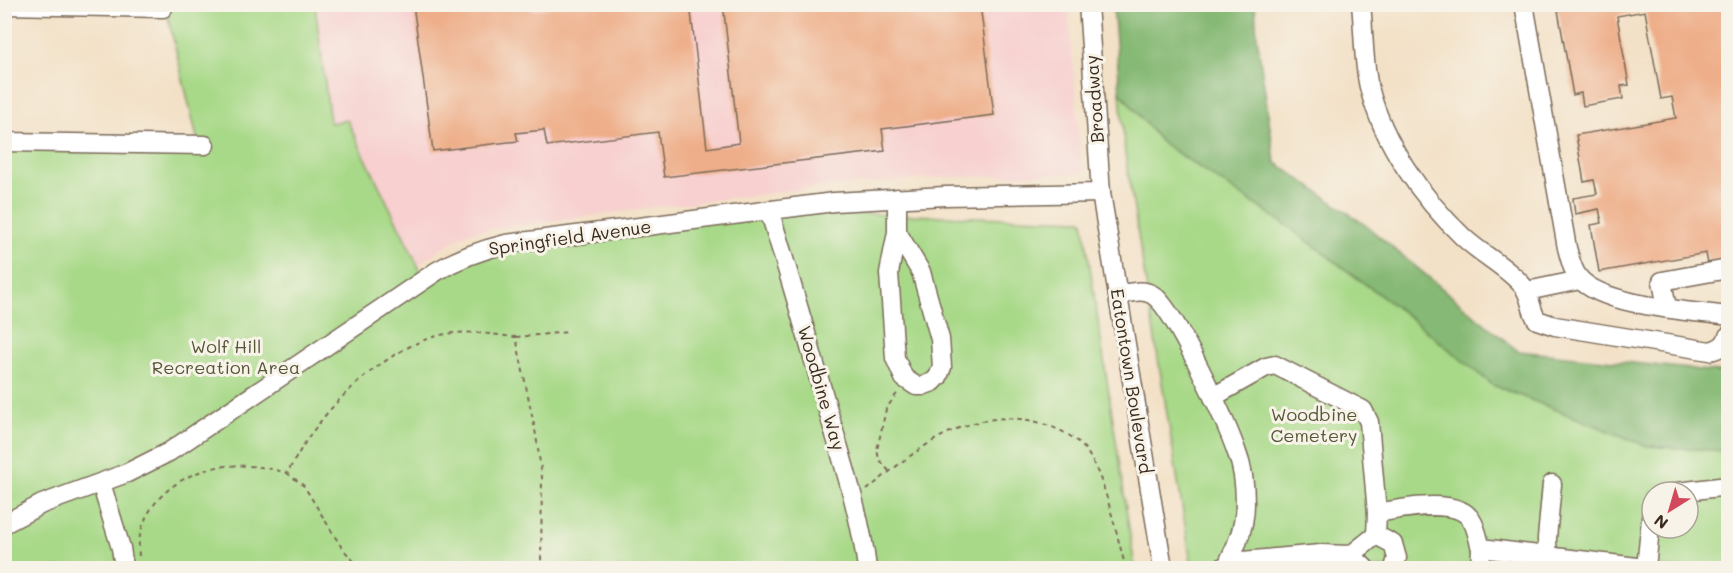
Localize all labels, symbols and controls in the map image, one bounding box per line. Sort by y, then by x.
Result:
street label: Broadway [1079,54,1109,144]
street label: Springfield Avenue [487,214,653,260]
street label: Eatontown Boulevard [1106,287,1158,475]
street label: Woodbine Way [793,323,851,453]
park label: Wolf Hill Recreation Area [152,334,300,379]
park label: Woodbine Cemetery [1271,402,1357,447]
north arrow [1640,480,1700,540]
text: N [1649,510,1672,534]

